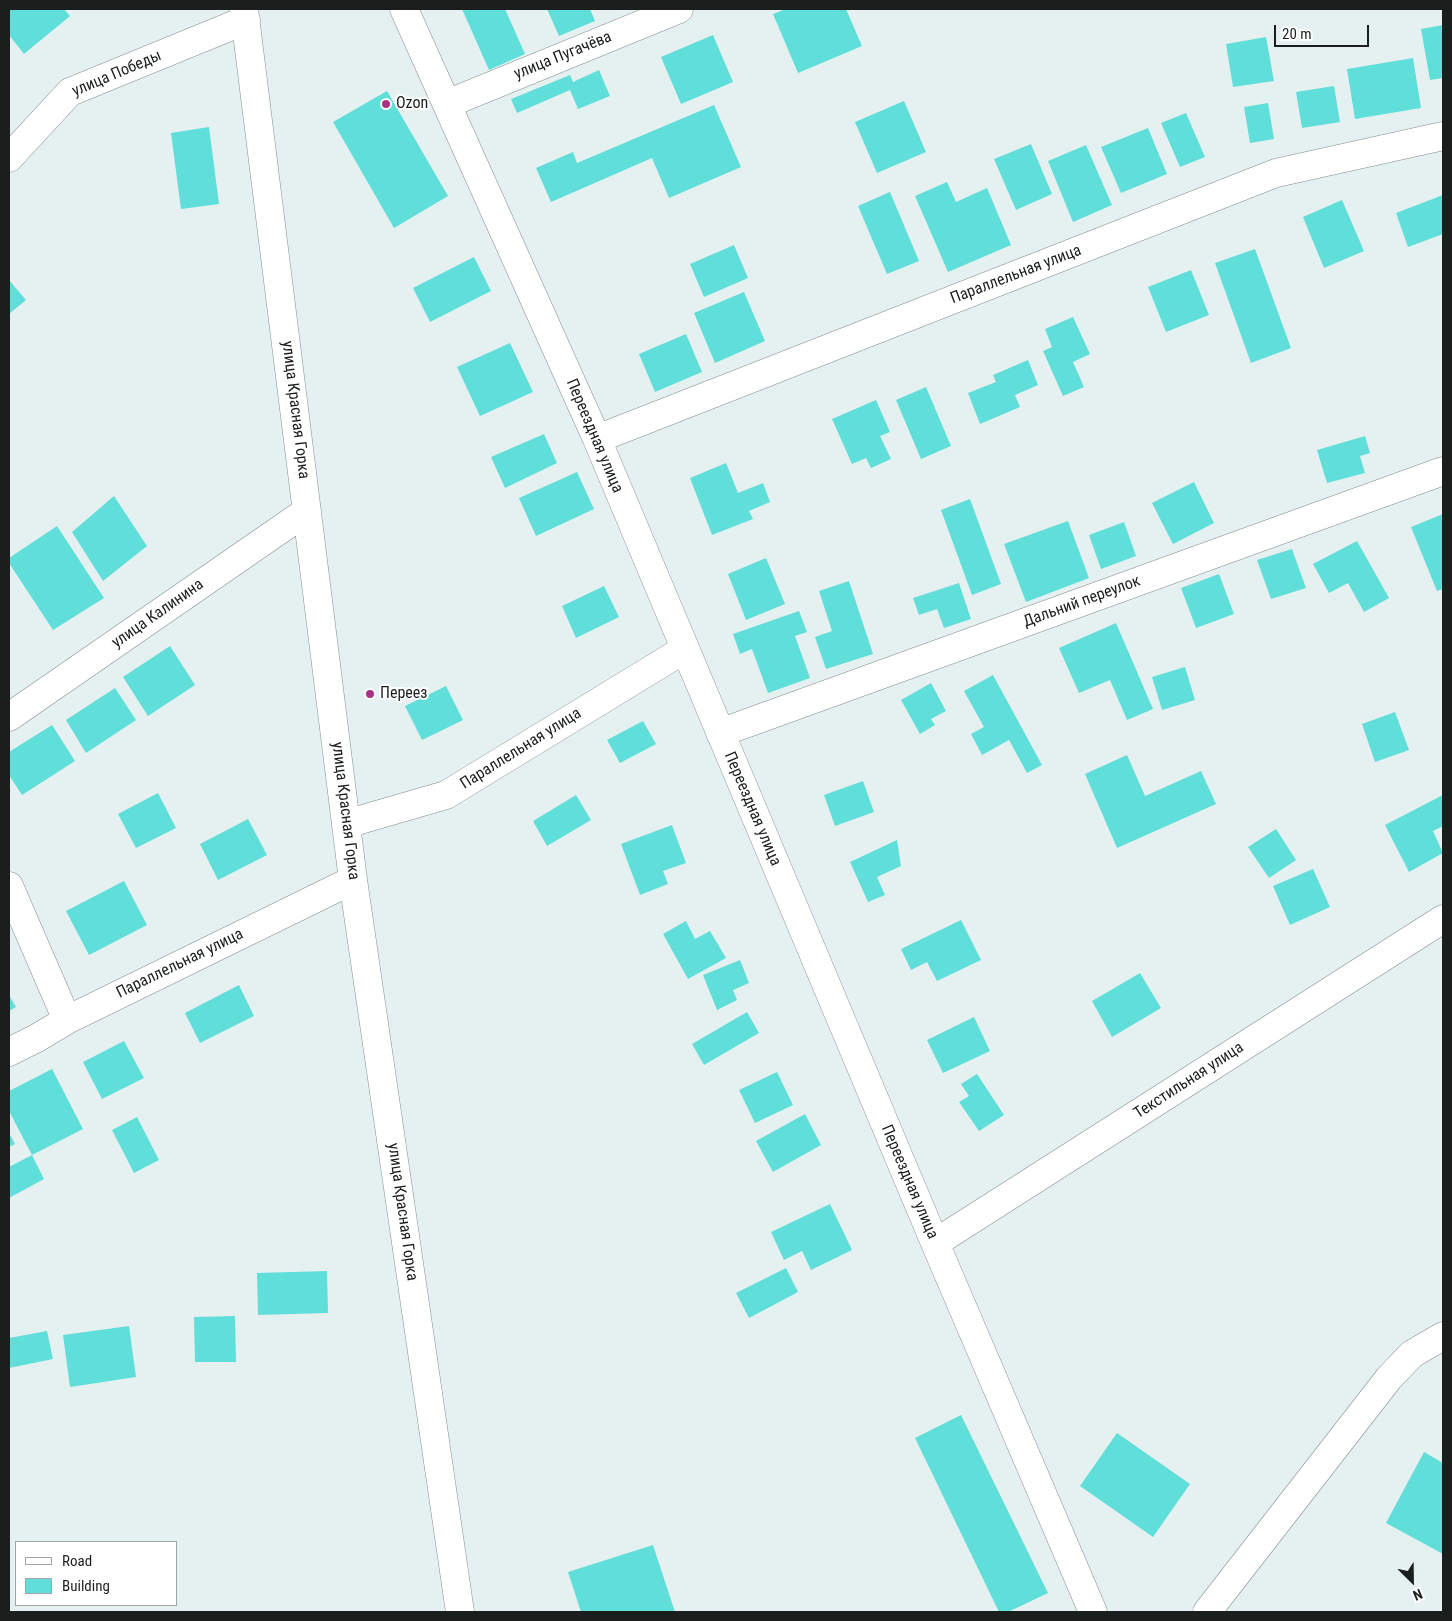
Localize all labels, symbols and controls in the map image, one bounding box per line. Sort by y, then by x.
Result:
scale bar [1277,15,1372,47]
text: 20 m [1282,25,1312,43]
street label: улица Пугачёва [511,28,615,84]
street label: улица Победы [69,47,165,101]
place label: Ozon [396,94,428,114]
marker: Ozon [380,98,392,110]
street label: Параллельная улица [948,241,1084,309]
street label: улица Красная Горка [277,340,313,480]
street label: Переездная улица [561,376,627,496]
street label: Дальний переулок [1021,572,1143,632]
street label: улица Калинина [108,575,208,653]
place label: Переез [380,684,427,704]
marker: Переез [364,688,376,700]
street label: Параллельная улица [457,704,585,794]
street label: улица Красная Горка [327,741,363,881]
street label: Переездная улица [719,749,785,869]
street label: Параллельная улица [113,925,247,1003]
street label: Текстильная улица [1131,1038,1247,1124]
street label: Переездная улица [876,1122,942,1242]
street label: улица Красная Горка [383,1142,421,1282]
legend [15,1541,178,1606]
text: Road [62,1552,92,1570]
north arrow [1387,1556,1437,1606]
text: Building [62,1577,110,1595]
text: N [1411,1586,1425,1604]

